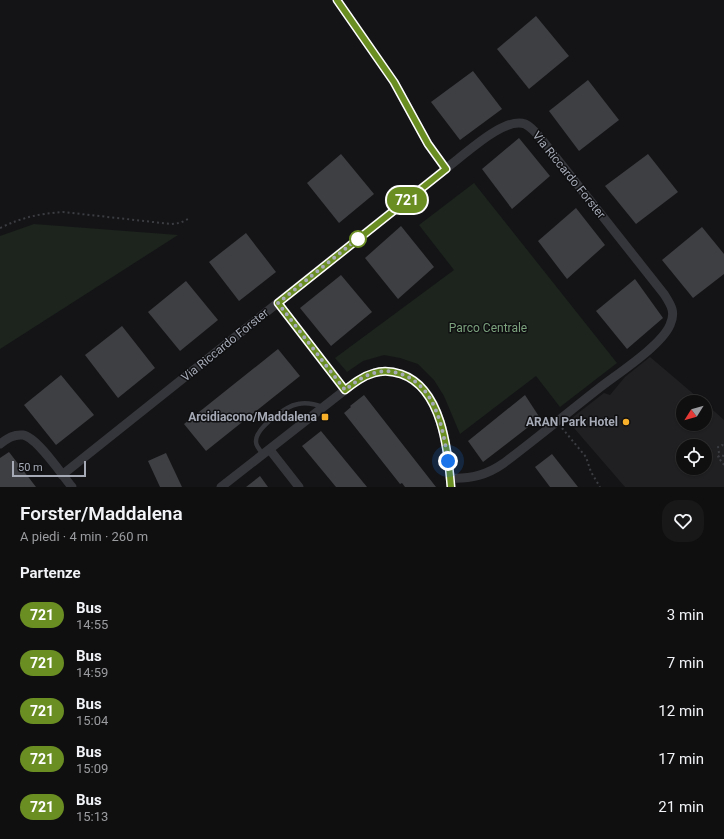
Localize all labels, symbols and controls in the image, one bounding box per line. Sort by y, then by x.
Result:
street label: Via Riccardo Forster [530,129,608,221]
line badge: 721 [384,187,430,213]
text: 721 [395,192,419,208]
unlabelled marker [349,230,367,248]
street label: Via Riccardo Forster [179,306,271,384]
park label: Parco Centrale [449,321,527,335]
north arrow [676,395,712,431]
map controls [676,395,712,475]
place label: Arcidiacono/Maddalena [188,410,318,424]
marker: Arcidiacono/Maddalena [320,412,330,422]
place label: ARAN Park Hotel [526,415,618,429]
marker: ARAN Park Hotel [621,417,631,427]
button: locate [676,439,712,475]
your location [438,451,458,471]
scale bar [12,459,86,478]
text: 50 m [18,461,43,474]
button: heart [662,500,704,542]
text: Forster/Maddalena [20,502,183,525]
text: A piedi · 4 min · 260 m [20,529,148,544]
text: Partenze [20,564,81,582]
text: Bus [76,599,102,617]
text: 3 min [667,606,704,624]
text: 721 [30,607,54,623]
text: 14:55 [76,617,108,632]
text: Bus [76,647,102,665]
text: 7 min [667,654,704,672]
text: 721 [30,655,54,671]
text: 14:59 [76,665,108,680]
text: Bus [76,695,102,713]
text: 12 min [658,702,704,720]
text: 721 [30,703,54,719]
text: 15:04 [76,713,108,728]
text: Bus [76,743,102,761]
text: 17 min [658,750,704,768]
text: 721 [30,751,54,767]
text: 15:09 [76,761,108,776]
text: Bus [76,791,102,809]
text: 21 min [658,798,704,816]
text: 721 [30,799,54,815]
text: 15:13 [76,809,108,824]

